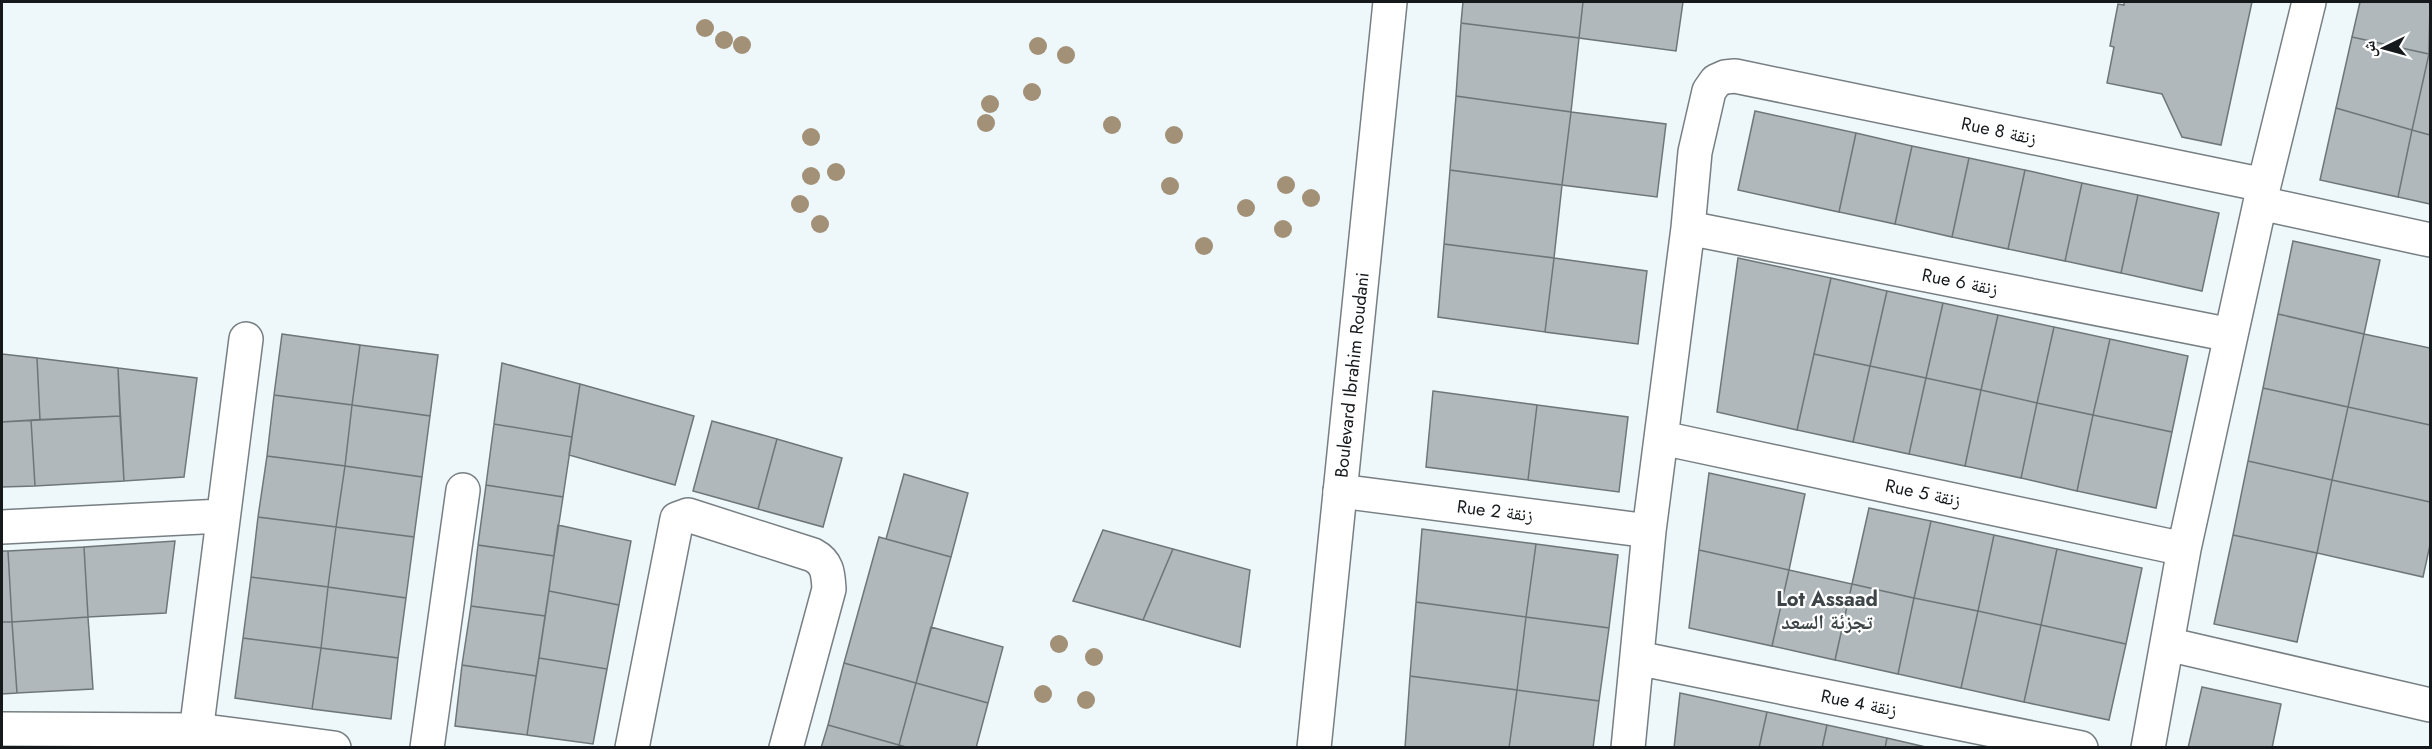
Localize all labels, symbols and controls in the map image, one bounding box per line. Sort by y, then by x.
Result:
north arrow [2354,18,2414,78]
text: ش [2357,40,2382,59]
street label: Rue 8 زنقة [1959,110,2039,152]
street label: Rue 6 زنقة [1920,262,2000,302]
street label: Boulevard Ibrahim Roudani [1328,271,1376,479]
street label: Rue 5 زنقة [1883,472,1963,514]
street label: Rue 2 زنقة [1455,493,1535,529]
district label: Lot Assaad تجزئة السعد [1776,585,1878,637]
street label: Rue 4 زنقة [1819,683,1899,723]

